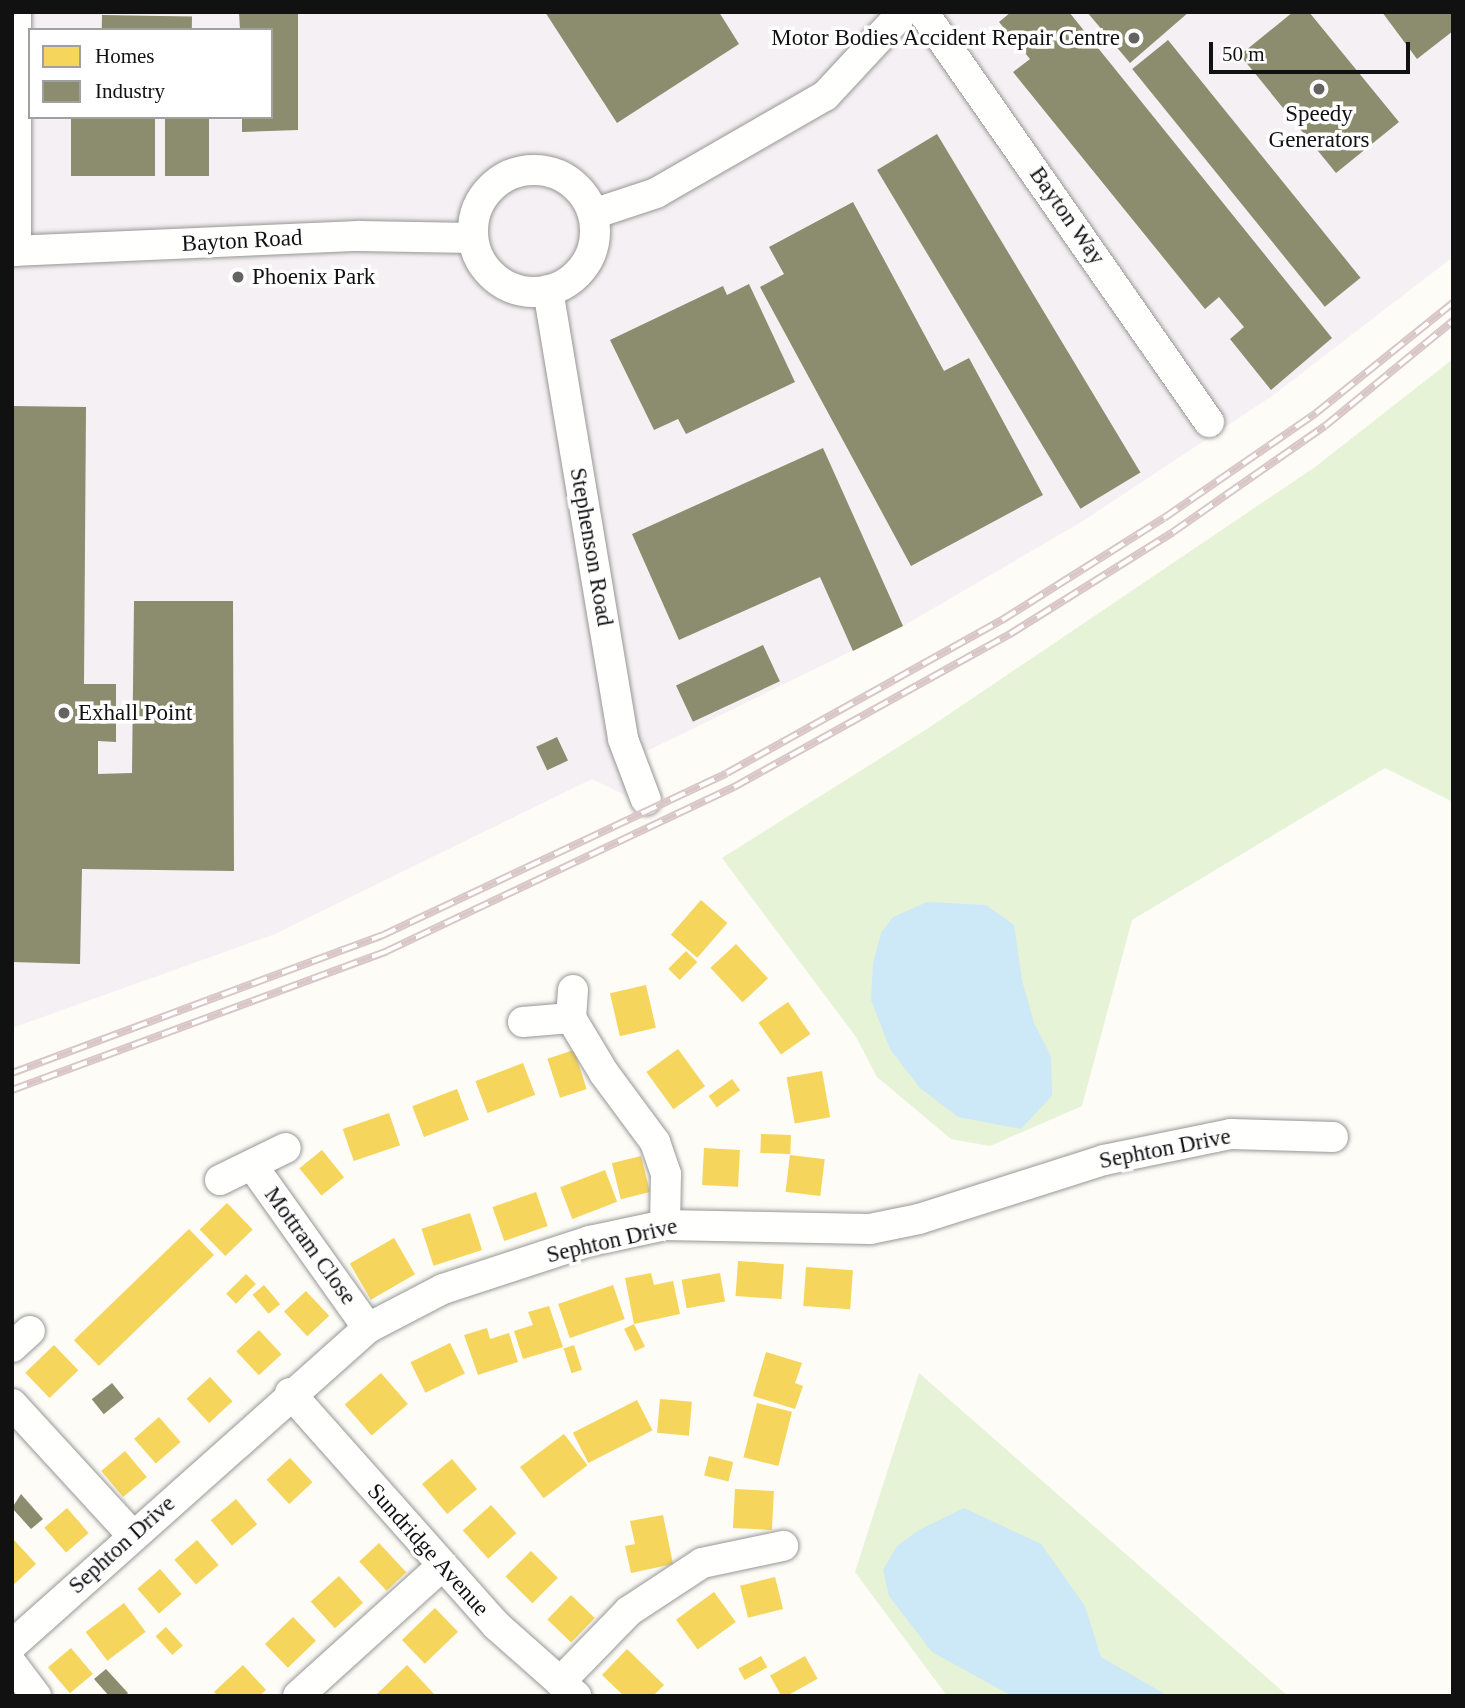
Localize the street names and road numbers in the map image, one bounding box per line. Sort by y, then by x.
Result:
street label: Bayton Way [1023,161,1111,271]
street label: Bayton Road [181,224,303,258]
street label: Stephenson Road [563,466,619,628]
street label: Sephton Drive [1097,1123,1233,1175]
street label: Mottram Close [258,1182,362,1310]
street label: Sephton Drive [544,1213,680,1269]
street label: Sundridge Avenue [361,1478,495,1622]
street label: Sephton Drive [63,1490,181,1600]

